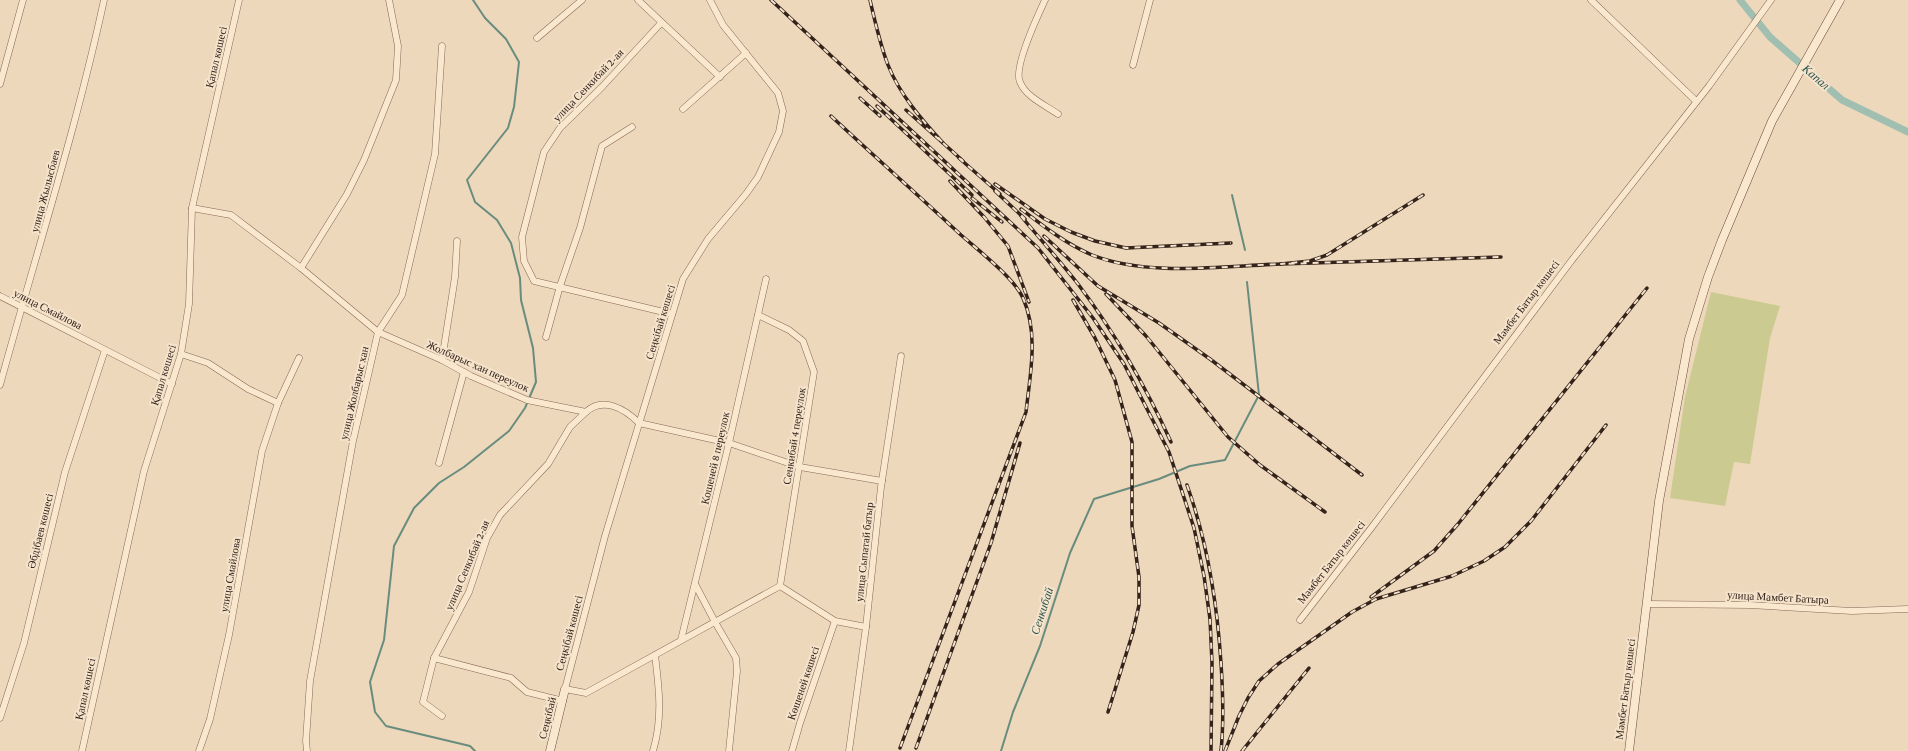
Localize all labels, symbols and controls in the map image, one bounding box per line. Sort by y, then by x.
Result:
street label: Қапал көшесі [203,25,229,89]
street label: улица Сенкибай 2-ая [550,46,626,124]
water label: Капал [1799,61,1832,93]
street label: улица Жылысбаев [28,148,62,234]
street label: Мәмбет Батыр көшесі [1491,258,1561,346]
street label: Сеңкібай көшесі [643,283,677,361]
street label: улица Смайлова [12,287,84,331]
street label: Жолбарыс хан переулок [425,338,532,394]
street label: Қапал көшесі [148,343,178,407]
street label: улица Жолбарыс хан [337,345,371,441]
street label: Сенкибай 4 переулок [780,386,808,485]
street label: Кошеней 8 переулок [699,410,732,505]
street label: Әбдібаев көшесі [25,492,55,570]
street label: улица Сыпатай батыр [853,501,875,602]
street label: улица Сенкибай 2-ая [443,518,491,612]
street label: Мәмбет Батыр көшесі [1295,518,1367,606]
street label: улица Смайлова [218,537,242,613]
water label: Сенкибай [1028,586,1056,636]
street label: улица Мамбет Батыра [1727,588,1829,606]
street label: Сеңкібай көшесі [553,594,585,672]
street label: Мәмбет Батыр көшесі [1613,638,1637,740]
street label: Көшеней көшесі [785,644,821,722]
street label: Қапал көшесі [73,657,97,721]
street label: Сеңкібай [536,696,558,740]

